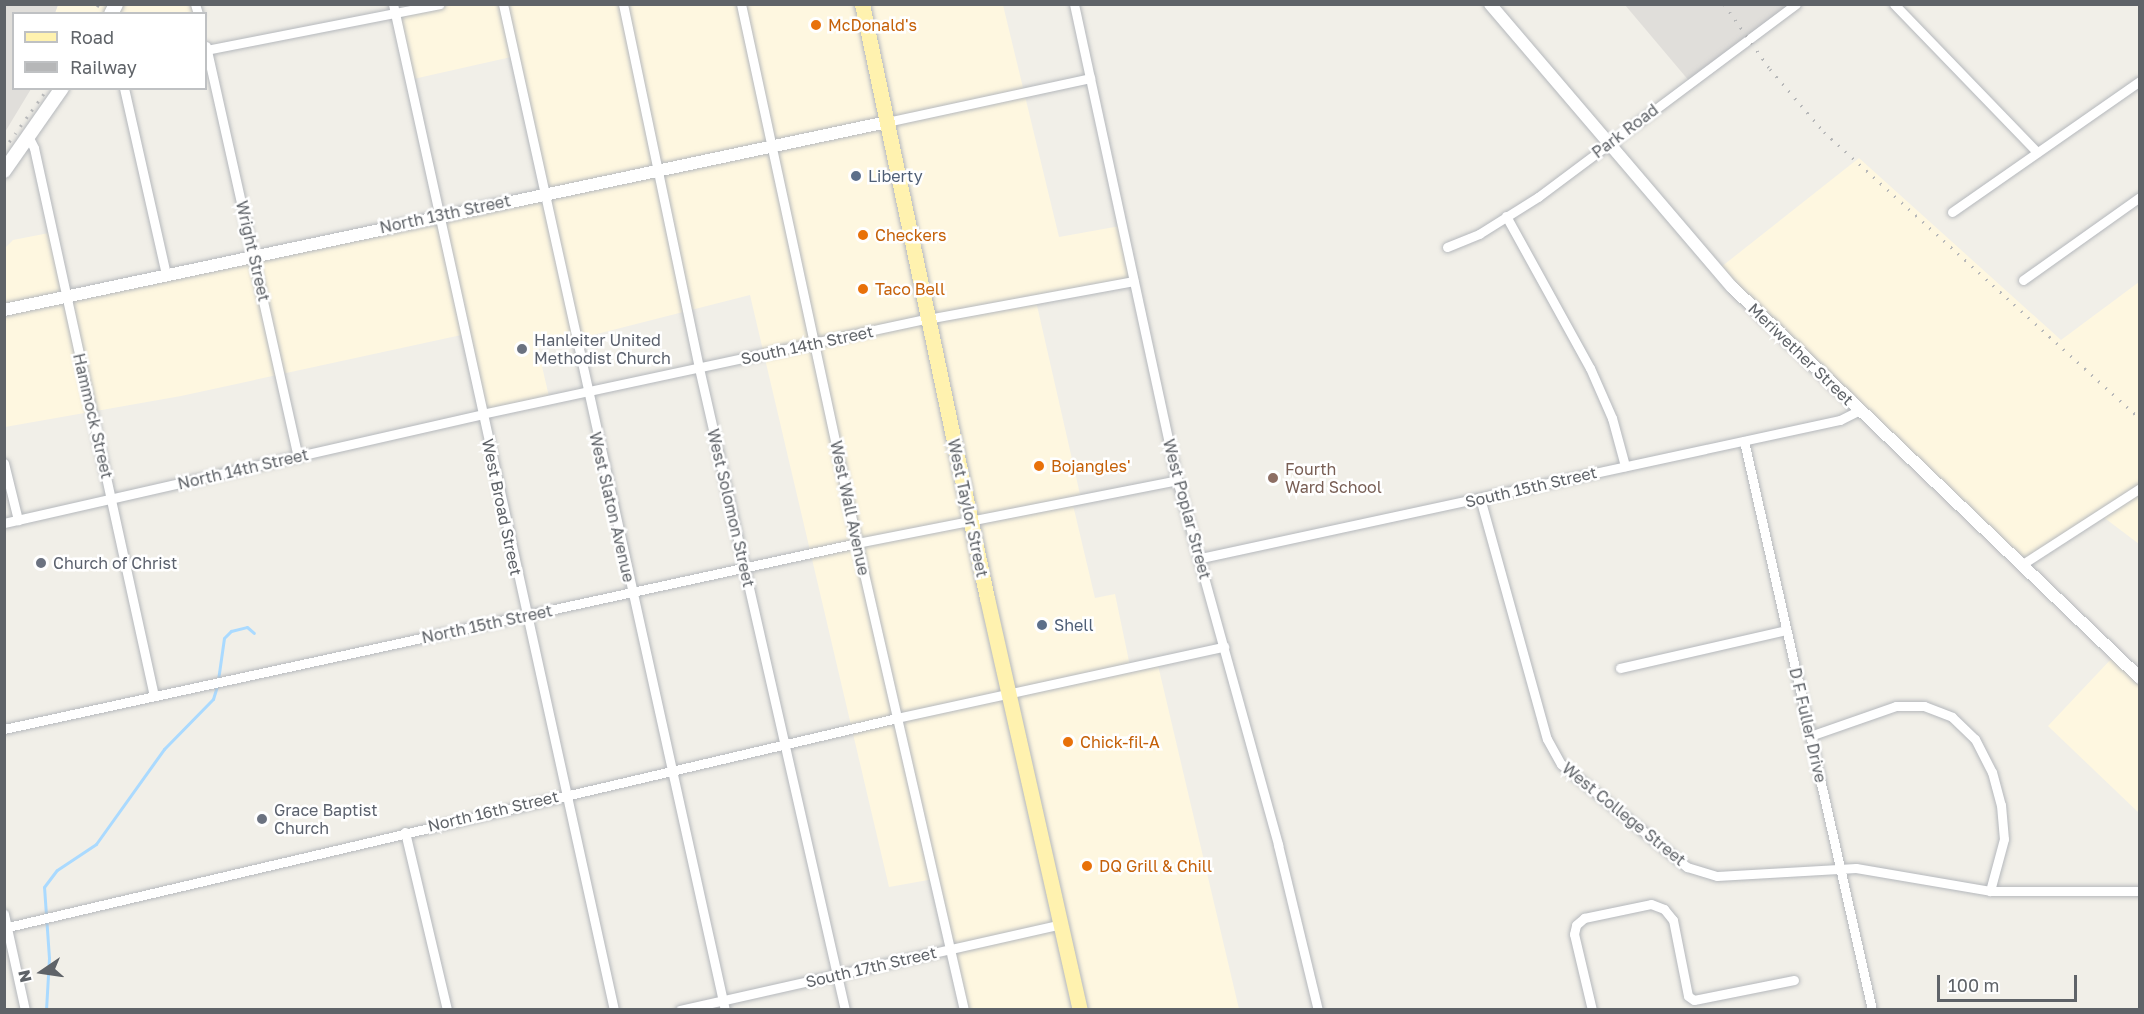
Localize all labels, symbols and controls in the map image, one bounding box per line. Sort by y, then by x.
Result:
legend [12,12,207,90]
place label: McDonald's [828,15,917,35]
marker: McDonald's [809,18,823,32]
text: Road [70,26,114,48]
text: Railway [70,56,137,78]
street label: Park Road [1588,100,1662,162]
place label: Liberty [868,166,923,186]
marker: Liberty [849,169,863,183]
street label: North 13th Street [378,191,512,237]
street label: Wright Street [232,199,274,303]
place label: Checkers [875,225,946,245]
marker: Checkers [856,228,870,242]
place label: Taco Bell [875,279,945,299]
marker: Taco Bell [856,282,870,296]
street label: Meriwether Street [1744,299,1858,409]
street label: South 14th Street [739,322,875,368]
place label: Hanleiter United Methodist Church [534,330,671,368]
marker: Hanleiter United Methodist Church [515,342,529,356]
street label: Hammock Street [69,351,117,481]
street label: West Solomon Street [703,427,759,589]
street label: West Slaton Avenue [585,430,639,584]
street label: West Broad Street [478,437,526,577]
street label: West Taylor Street [944,437,992,579]
street label: West Poplar Street [1159,437,1215,581]
street label: West Wall Avenue [826,439,874,577]
street label: North 14th Street [176,445,310,493]
place label: Bojangles' [1051,456,1131,476]
marker: Bojangles' [1032,459,1046,473]
place label: Fourth Ward School [1285,459,1382,497]
street label: South 15th Street [1463,463,1599,511]
marker: Fourth Ward School [1266,471,1280,485]
place label: Church of Christ [53,553,177,573]
marker: Church of Christ [34,556,48,570]
street label: North 15th Street [420,601,554,647]
place label: Shell [1054,615,1094,635]
marker: Shell [1035,618,1049,632]
street label: D F Fuller Drive [1785,666,1831,784]
place label: Chick-fil-A [1080,732,1160,752]
marker: Chick-fil-A [1061,735,1075,749]
street label: West College Street [1558,758,1690,870]
street label: North 16th Street [426,787,560,835]
place label: Grace Baptist Church [274,800,378,838]
marker: Grace Baptist Church [255,812,269,826]
place label: DQ Grill & Chill [1099,856,1212,876]
marker: DQ Grill & Chill [1080,859,1094,873]
north arrow [12,942,72,1002]
street label: South 17th Street [804,943,938,991]
scale bar [1940,963,2080,1001]
text: N [13,968,36,984]
text: 100 m [1948,974,1999,996]

